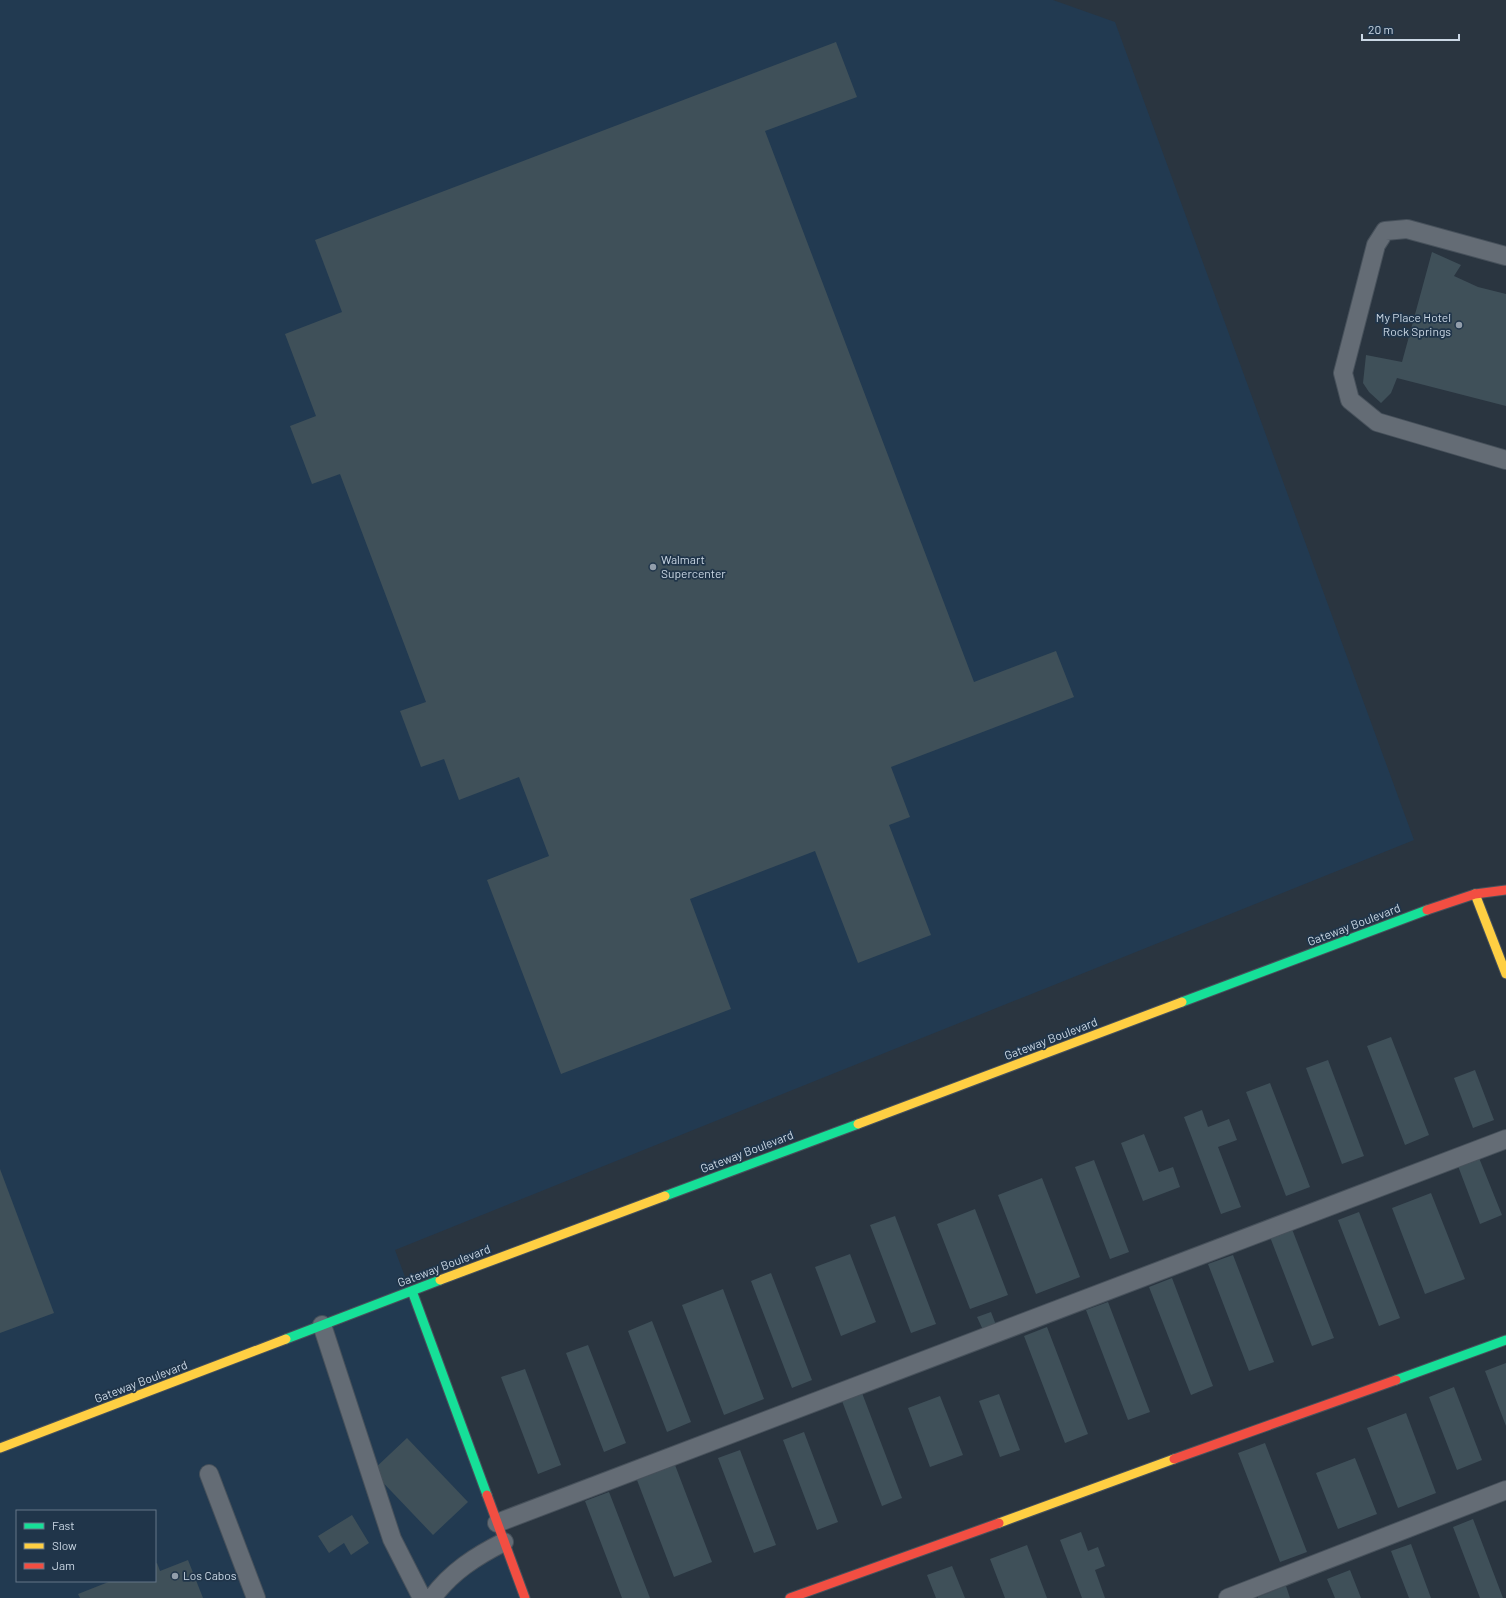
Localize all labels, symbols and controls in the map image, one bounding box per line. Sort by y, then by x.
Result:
scale bar [1362,16,1459,42]
text: 20 m [1368,22,1394,36]
place label: My Place Hotel Rock Springs [1376,310,1451,338]
marker: My Place Hotel Rock Springs [1454,320,1464,330]
place label: Walmart Supercenter [661,552,726,580]
marker: Walmart Supercenter [648,562,658,572]
street label: Gateway Boulevard [1305,900,1402,948]
street label: Gateway Boulevard [1002,1014,1099,1062]
street label: Gateway Boulevard [698,1127,795,1175]
street label: Gateway Boulevard [395,1241,492,1289]
street label: Gateway Boulevard [92,1357,189,1405]
legend [16,1510,156,1582]
text: Fast [52,1518,75,1532]
text: Slow [52,1538,77,1552]
text: Jam [52,1558,75,1572]
place label: Los Cabos [183,1568,237,1582]
marker: Los Cabos [170,1571,180,1581]

